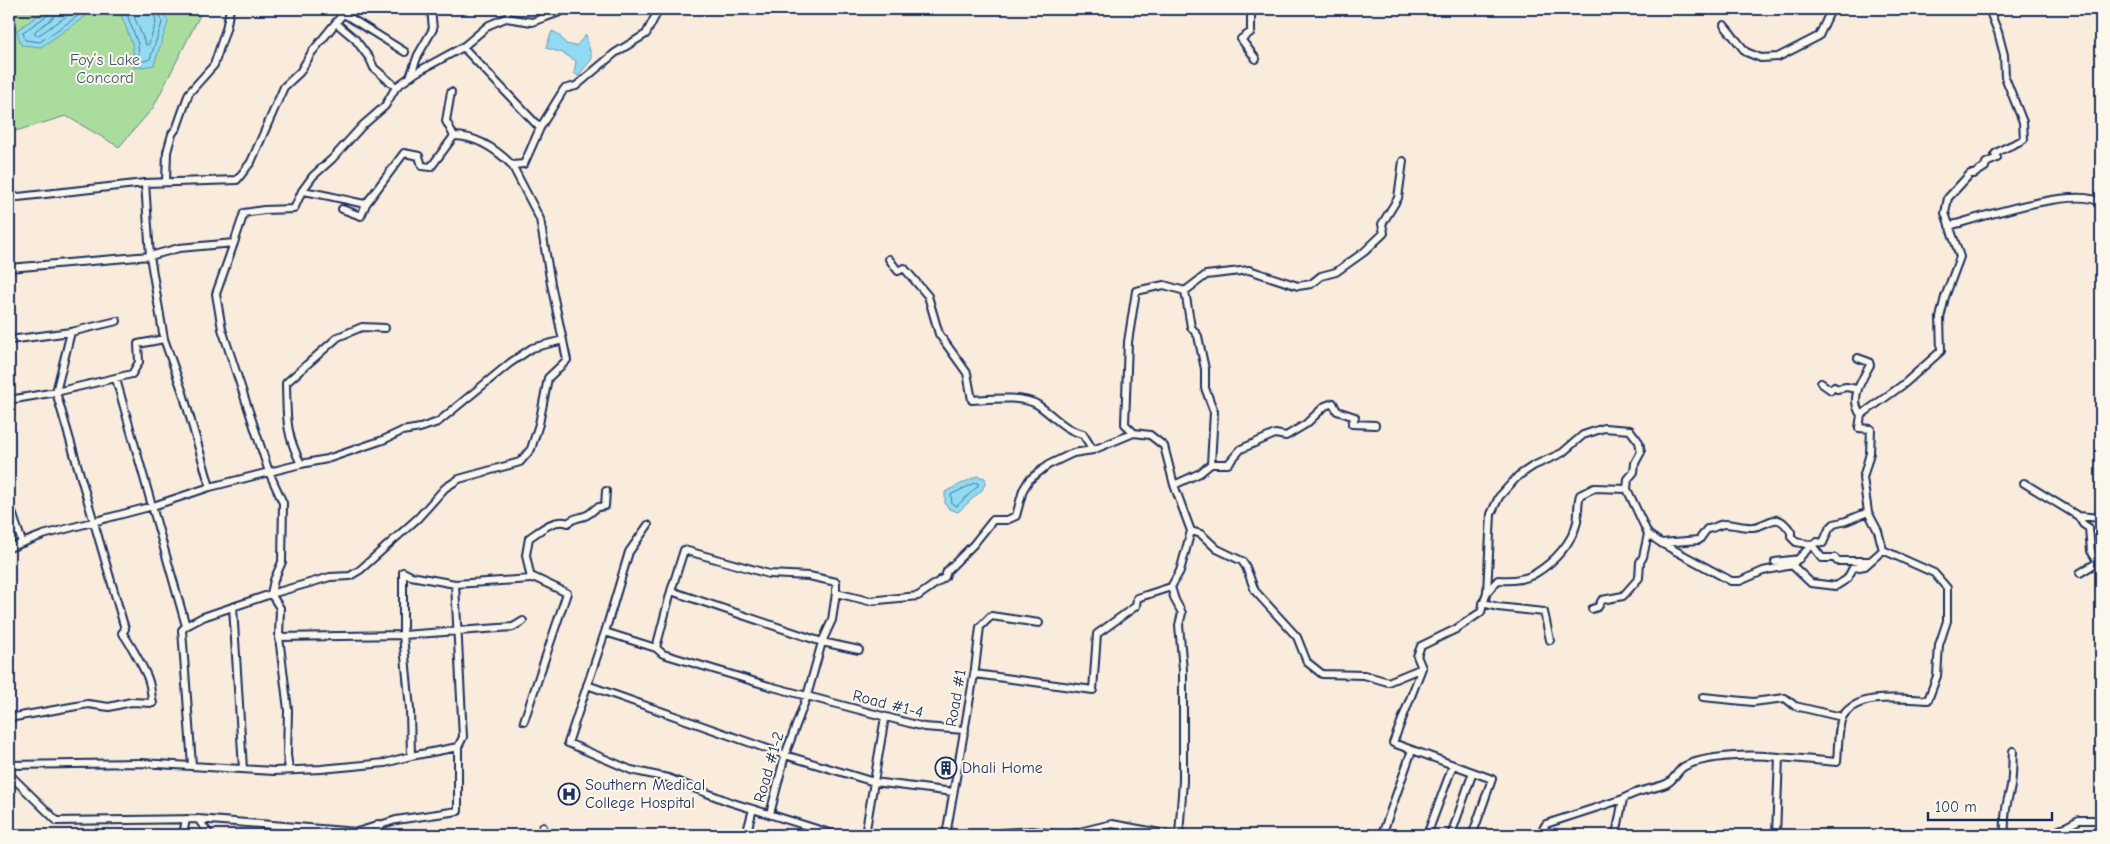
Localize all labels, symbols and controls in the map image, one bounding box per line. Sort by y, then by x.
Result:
park label: Foy’s Lake Concord [70,51,140,87]
street label: Road #1 [942,668,970,728]
street label: Road #1-4 [851,687,925,721]
street label: Road #1-2 [750,729,788,805]
building icon: Dhali Home [934,756,958,780]
place label: Dhali Home [962,759,1043,777]
place label: Southern Medical College Hospital [585,776,705,812]
hospital icon: Southern Medical College Hospital [557,782,581,806]
scale bar [1928,789,2051,821]
text: 100 m [1935,798,1977,816]

